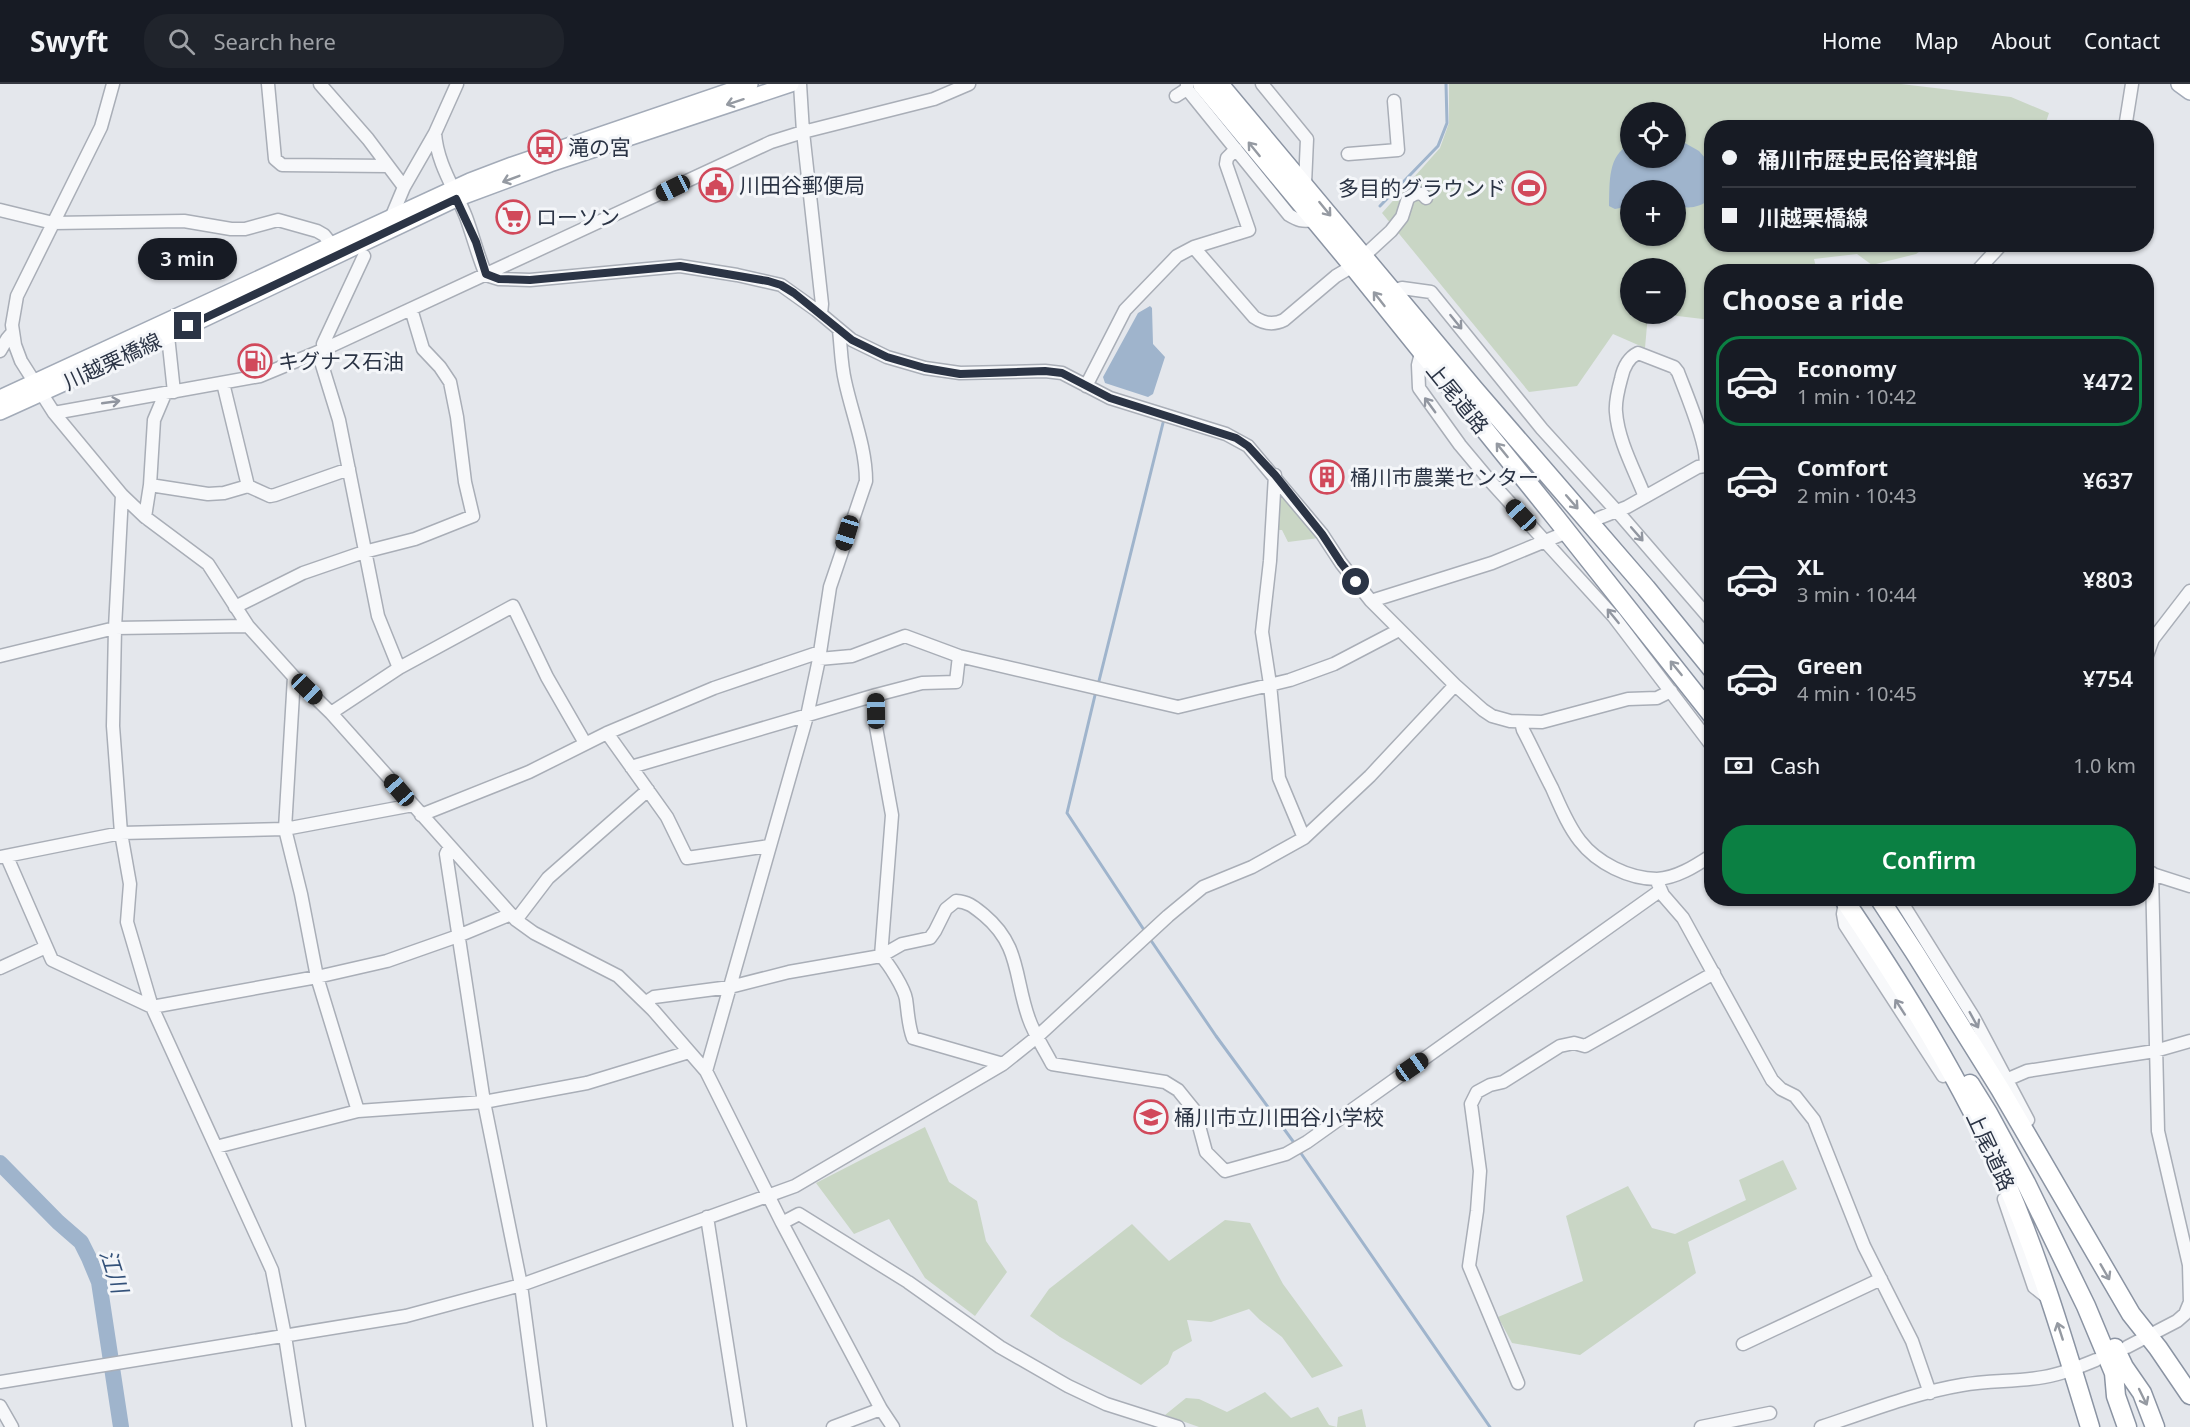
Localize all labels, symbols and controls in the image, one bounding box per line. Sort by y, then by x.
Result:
search box [144,14,564,68]
text: Swyft [30,22,108,60]
icon: search [165,25,198,58]
text: Search here [213,26,336,56]
text: Home [1822,27,1882,55]
text: Map [1915,27,1958,55]
text: About [1991,27,2051,55]
text: Contact [2084,27,2160,55]
one-way arrow [726,98,745,109]
map controls [1620,102,1686,324]
button: locate [1620,102,1686,168]
bus stop icon: 滝の宮 [527,129,563,165]
place label: 滝の宮 [568,133,631,161]
one-way arrow [1248,141,1261,157]
text: 桶川市歴史民俗資料館 [1758,144,1978,174]
public building icon: 川田谷郵便局 [698,167,734,203]
sports icon: 多目的グラウンド [1511,170,1547,206]
place label: 川田谷郵便局 [739,171,865,199]
car [653,172,693,204]
one-way arrow [502,174,521,185]
place label: 多目的グラウンド [1338,174,1506,202]
button: + [1620,180,1686,246]
supermarket icon: ローソン [495,199,531,235]
one-way arrow [1318,201,1331,217]
text: 川越栗橋線 [1758,202,1868,232]
place label: ローソン [536,203,620,231]
callout: 3 min [138,239,237,281]
text: 3 min [160,245,215,272]
button: − [1620,258,1686,324]
text: Choose a ride [1722,281,1904,318]
one-way arrow [1372,291,1385,307]
route end [174,312,201,339]
one-way arrow [1450,314,1463,330]
street label: 川越栗橋線 [59,326,165,396]
fuel station icon: キグナス石油 [237,343,273,379]
place label: キグナス石油 [278,347,404,375]
text: Economy [1797,353,1896,383]
icon: car [1725,354,1779,408]
street label: 上尾道路 [1421,357,1495,439]
text: ¥472 [2083,366,2133,396]
text: 1 min · 10:42 [1797,383,1917,410]
one-way arrow [101,397,121,408]
one-way arrow [1424,397,1437,413]
one-way arrow [1495,443,1508,459]
text: Comfort [1797,452,1888,482]
icon: car [1725,453,1779,507]
building icon: 桶川市農業センター [1309,459,1345,495]
place label: 桶川市農業センター [1350,463,1539,491]
text: ¥637 [2083,465,2133,495]
text: 2 min · 10:43 [1797,482,1917,509]
one-way arrow [1565,495,1579,510]
car [1502,496,1540,534]
car [833,513,861,553]
one-way arrow [1630,526,1644,541]
text: XL [1797,551,1824,581]
icon: car [1725,552,1779,606]
text: ¥803 [2083,564,2133,594]
route start [1342,568,1369,595]
text: 3 min · 10:44 [1797,581,1917,608]
one-way arrow [1606,608,1619,624]
text: Green [1797,650,1863,680]
icon: car [1725,651,1779,705]
one-way arrow [1669,660,1682,676]
text: ¥754 [2083,663,2133,693]
car [288,670,326,708]
text: 4 min · 10:45 [1797,680,1917,707]
car [867,693,885,729]
icon: cash [1722,749,1755,782]
text: Cash [1770,750,1820,780]
text: 1.0 km [2073,752,2136,779]
car [380,771,418,809]
button: Confirm [1722,825,2136,894]
one-way arrow [1894,999,1906,1016]
one-way arrow [1968,1011,1980,1028]
car [1392,1049,1432,1085]
school or university icon: 桶川市立川田谷小学校 [1133,1099,1169,1135]
place label: 桶川市立川田谷小学校 [1174,1103,1384,1131]
street label: 上尾道路 [1961,1107,2021,1195]
water label: 江川 [94,1245,137,1298]
one-way arrow [2099,1263,2111,1280]
one-way arrow [2053,1322,2064,1341]
one-way arrow [2137,1388,2149,1406]

